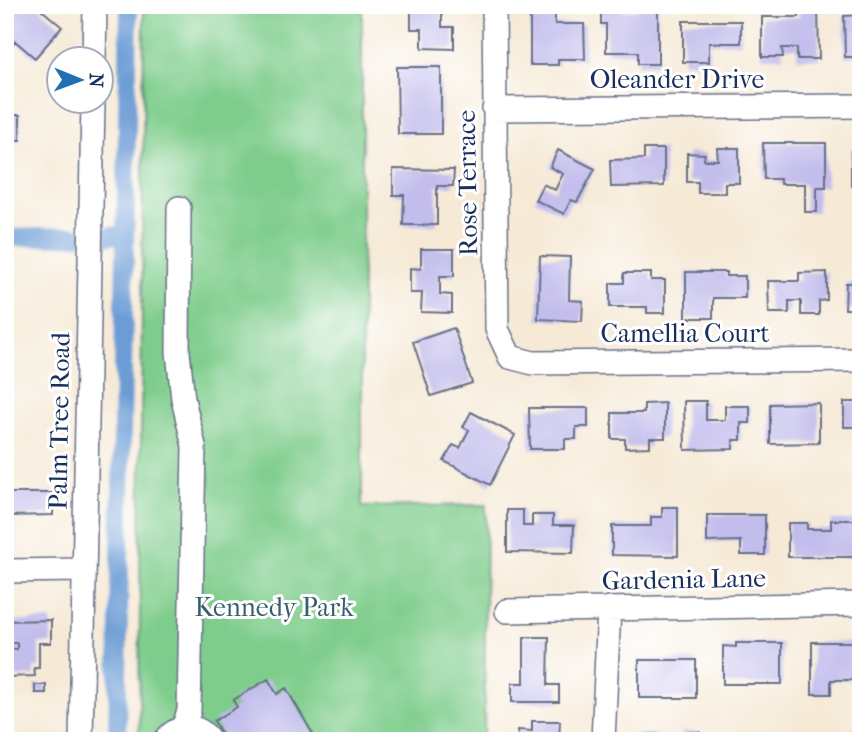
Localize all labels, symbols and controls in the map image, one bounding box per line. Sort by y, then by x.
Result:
north arrow [46,46,116,116]
street label: Oleander Drive [590,64,764,95]
text: N [85,73,107,88]
street label: Rose Terrace [451,109,484,256]
street label: Camellia Court [600,318,770,349]
street label: Palm Tree Road [42,331,77,510]
street label: Gardenia Lane [602,563,766,596]
park label: Kennedy Park [194,592,354,623]

